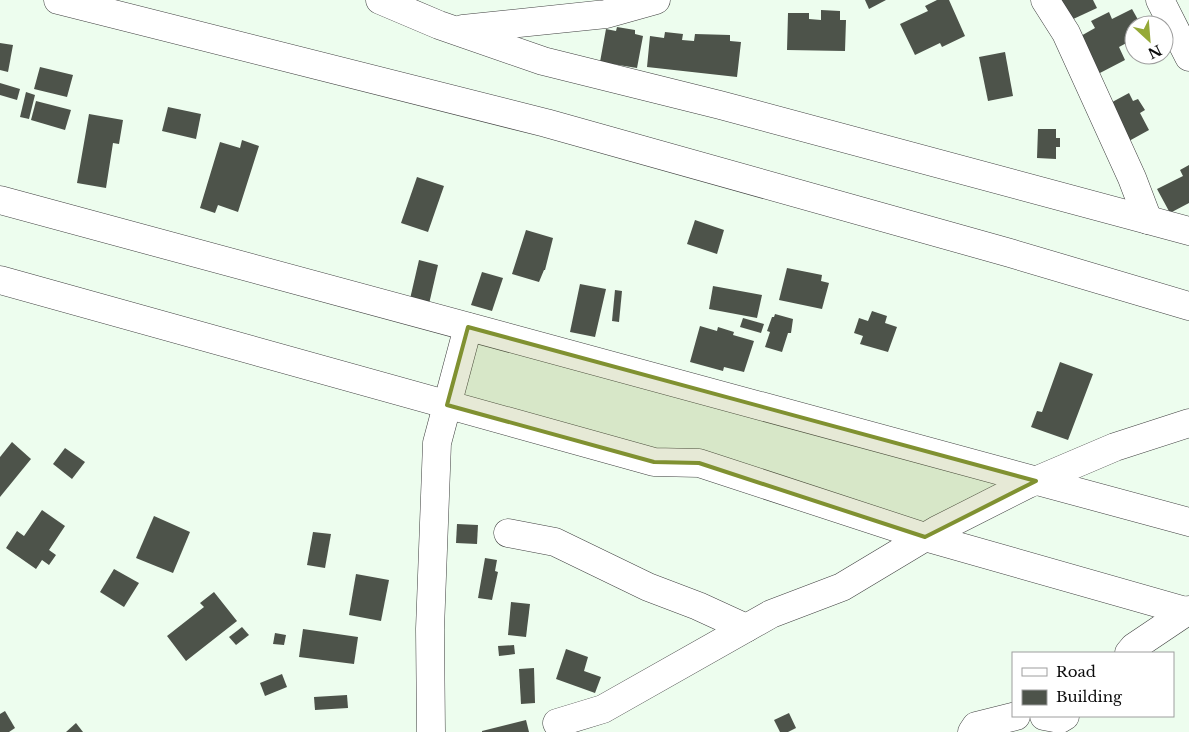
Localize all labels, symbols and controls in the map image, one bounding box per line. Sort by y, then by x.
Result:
north arrow [1124,15,1174,65]
text: N [1145,41,1165,63]
legend [1012,652,1174,717]
text: Road [1056,662,1096,681]
text: Building [1056,687,1123,706]

